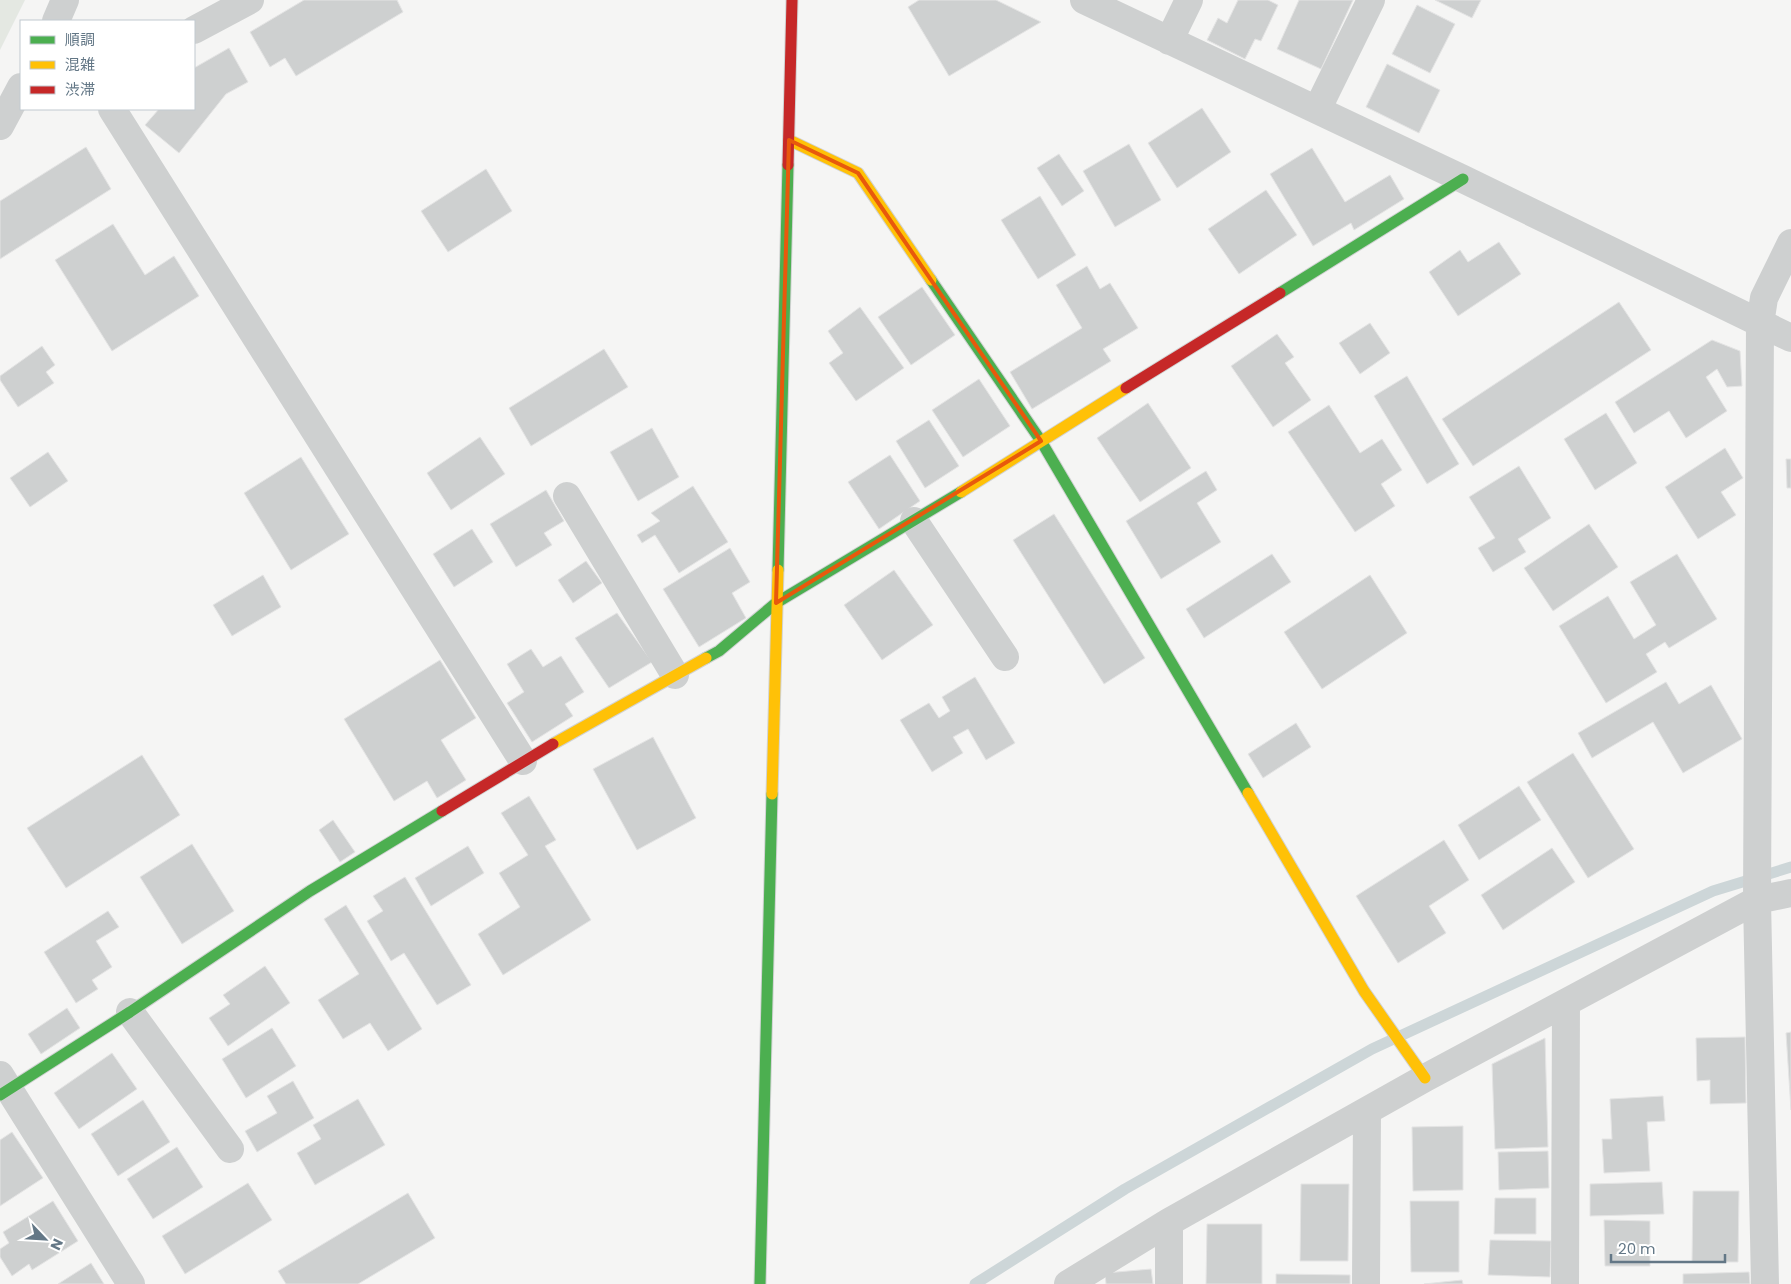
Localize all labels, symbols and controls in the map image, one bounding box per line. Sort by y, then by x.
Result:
legend [20,20,195,110]
text: 順調 [65,29,95,50]
text: 混雑 [65,54,95,75]
text: 渋滞 [65,79,95,100]
north arrow [20,1214,70,1264]
scale bar [1611,1232,1725,1264]
text: N [45,1235,68,1253]
text: 20 m [1618,1238,1656,1259]

